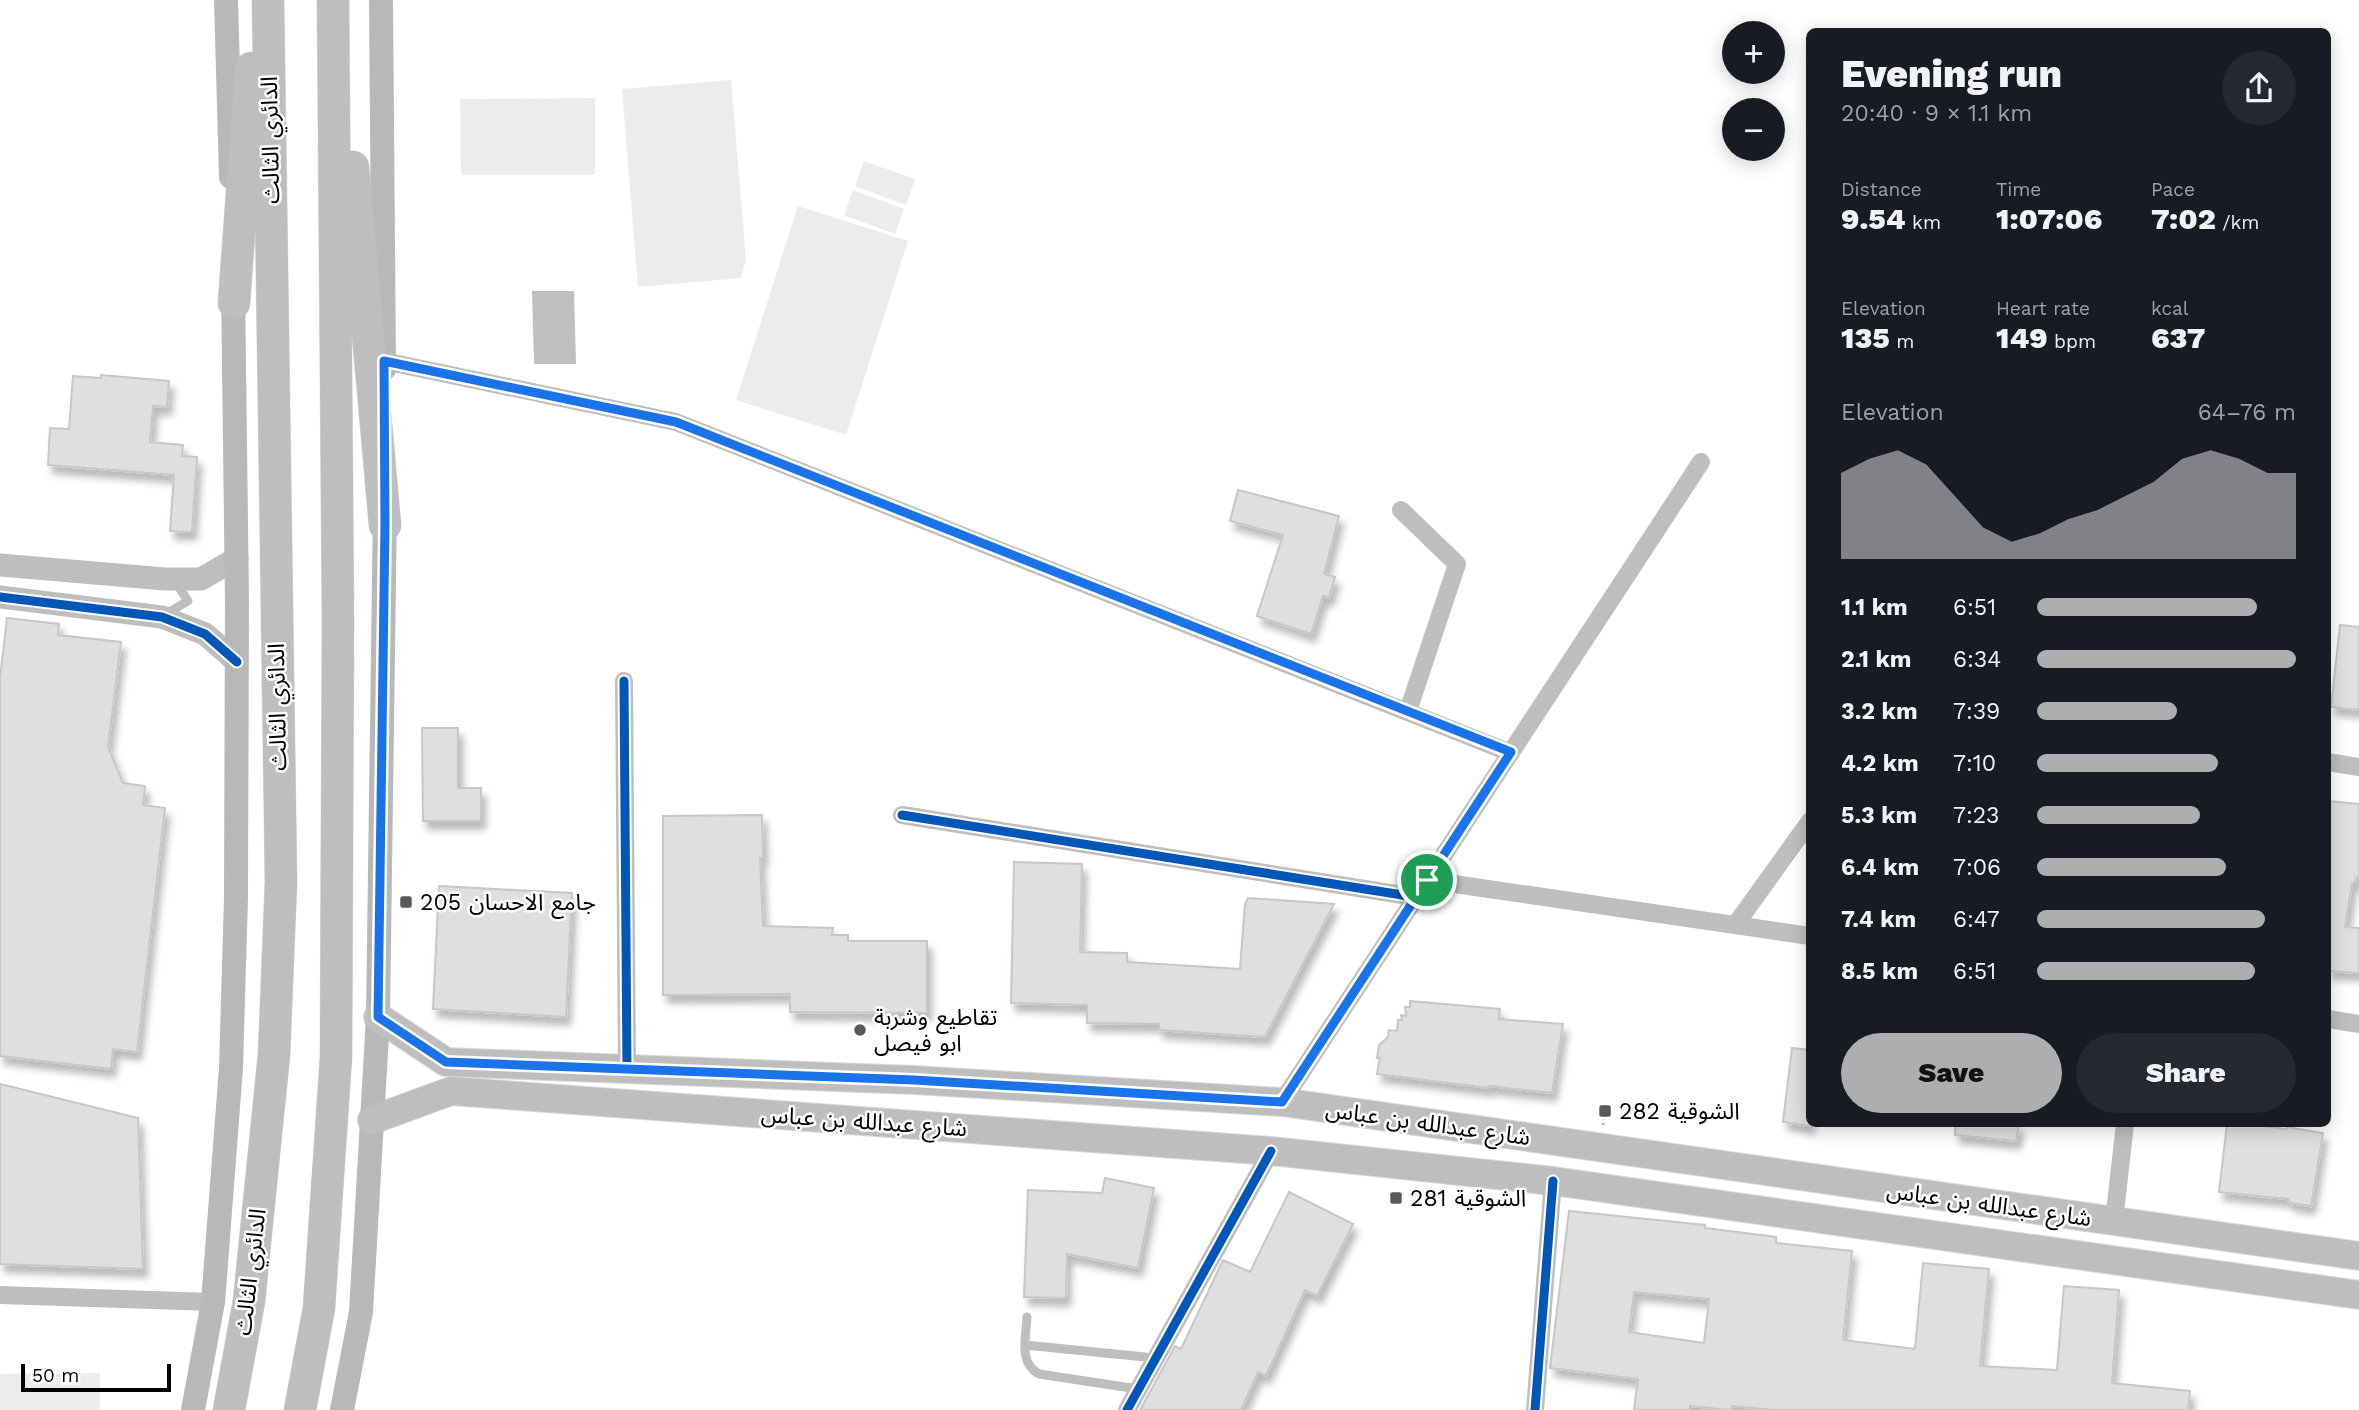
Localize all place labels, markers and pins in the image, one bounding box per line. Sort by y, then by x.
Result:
pin [1397,850,1457,910]
place label: جامع الاحسان 205 [420,889,596,919]
marker: جامع الاحسان 205 [398,894,414,910]
place label: تقاطيع وشربة ابو فيصل [874,1004,997,1057]
marker: تقاطيع وشربة ابو فيصل [852,1022,868,1038]
place label: الشوقية 282 [1619,1098,1740,1125]
marker: الشوقية 282 [1597,1103,1613,1119]
place label: الشوقية 281 [1410,1185,1526,1212]
marker: الشوقية 281 [1388,1190,1404,1206]

